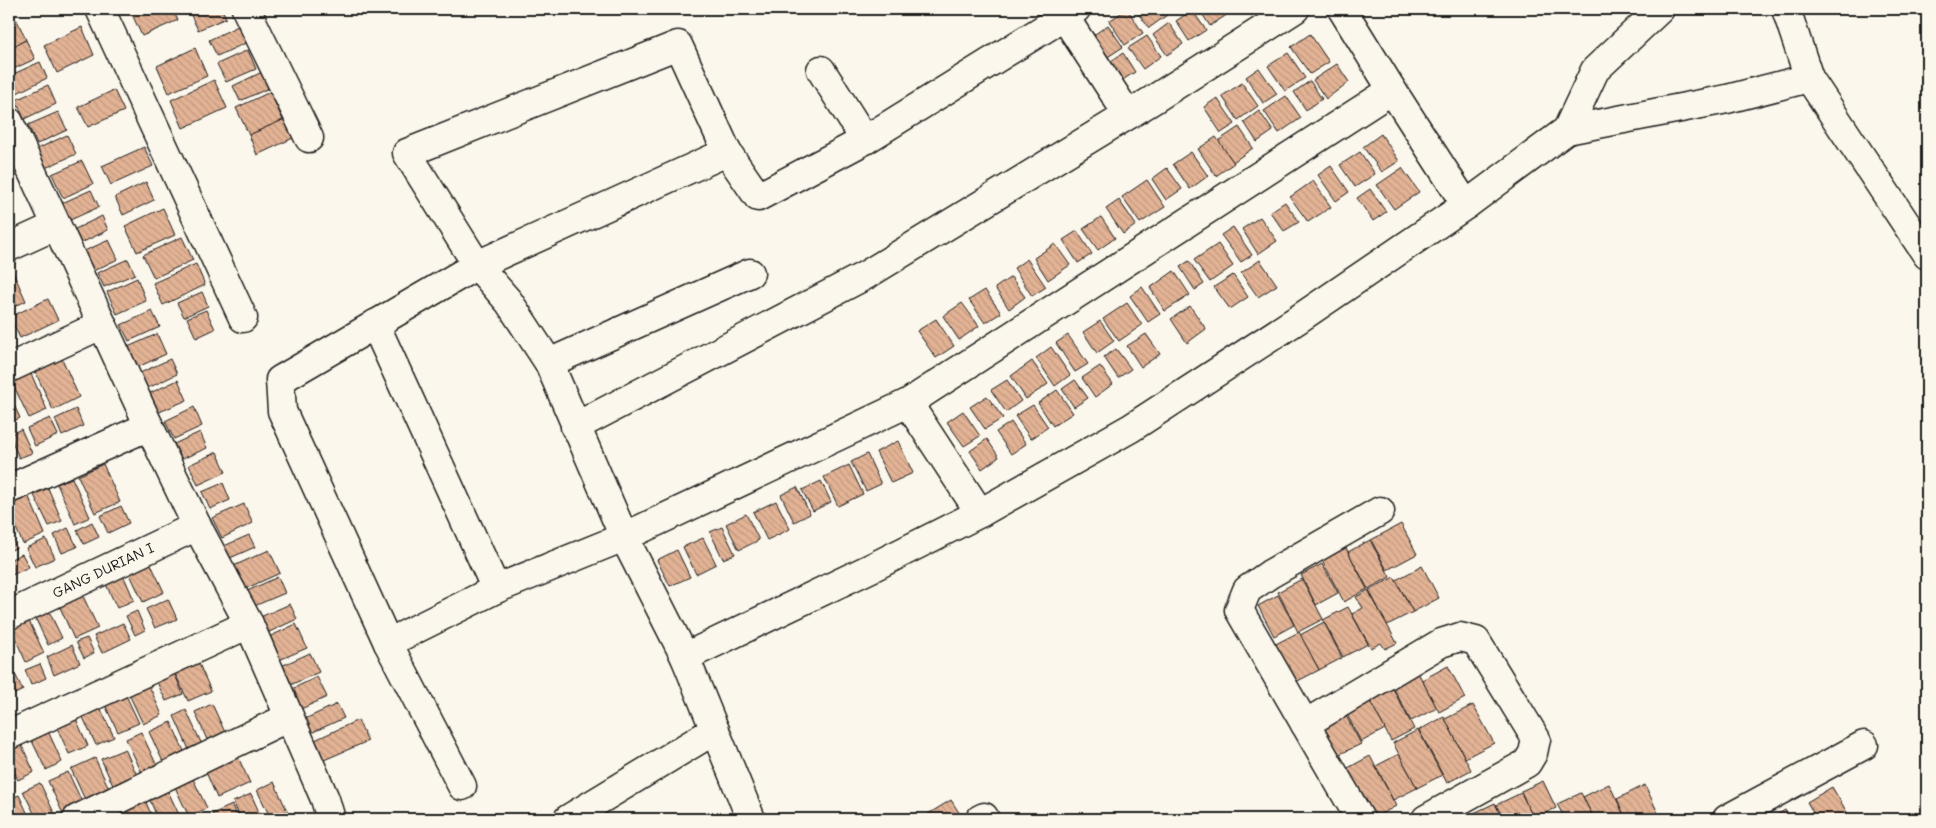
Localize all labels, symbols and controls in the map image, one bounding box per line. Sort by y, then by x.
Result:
street label: GANG DURIAN I [49,538,157,602]

